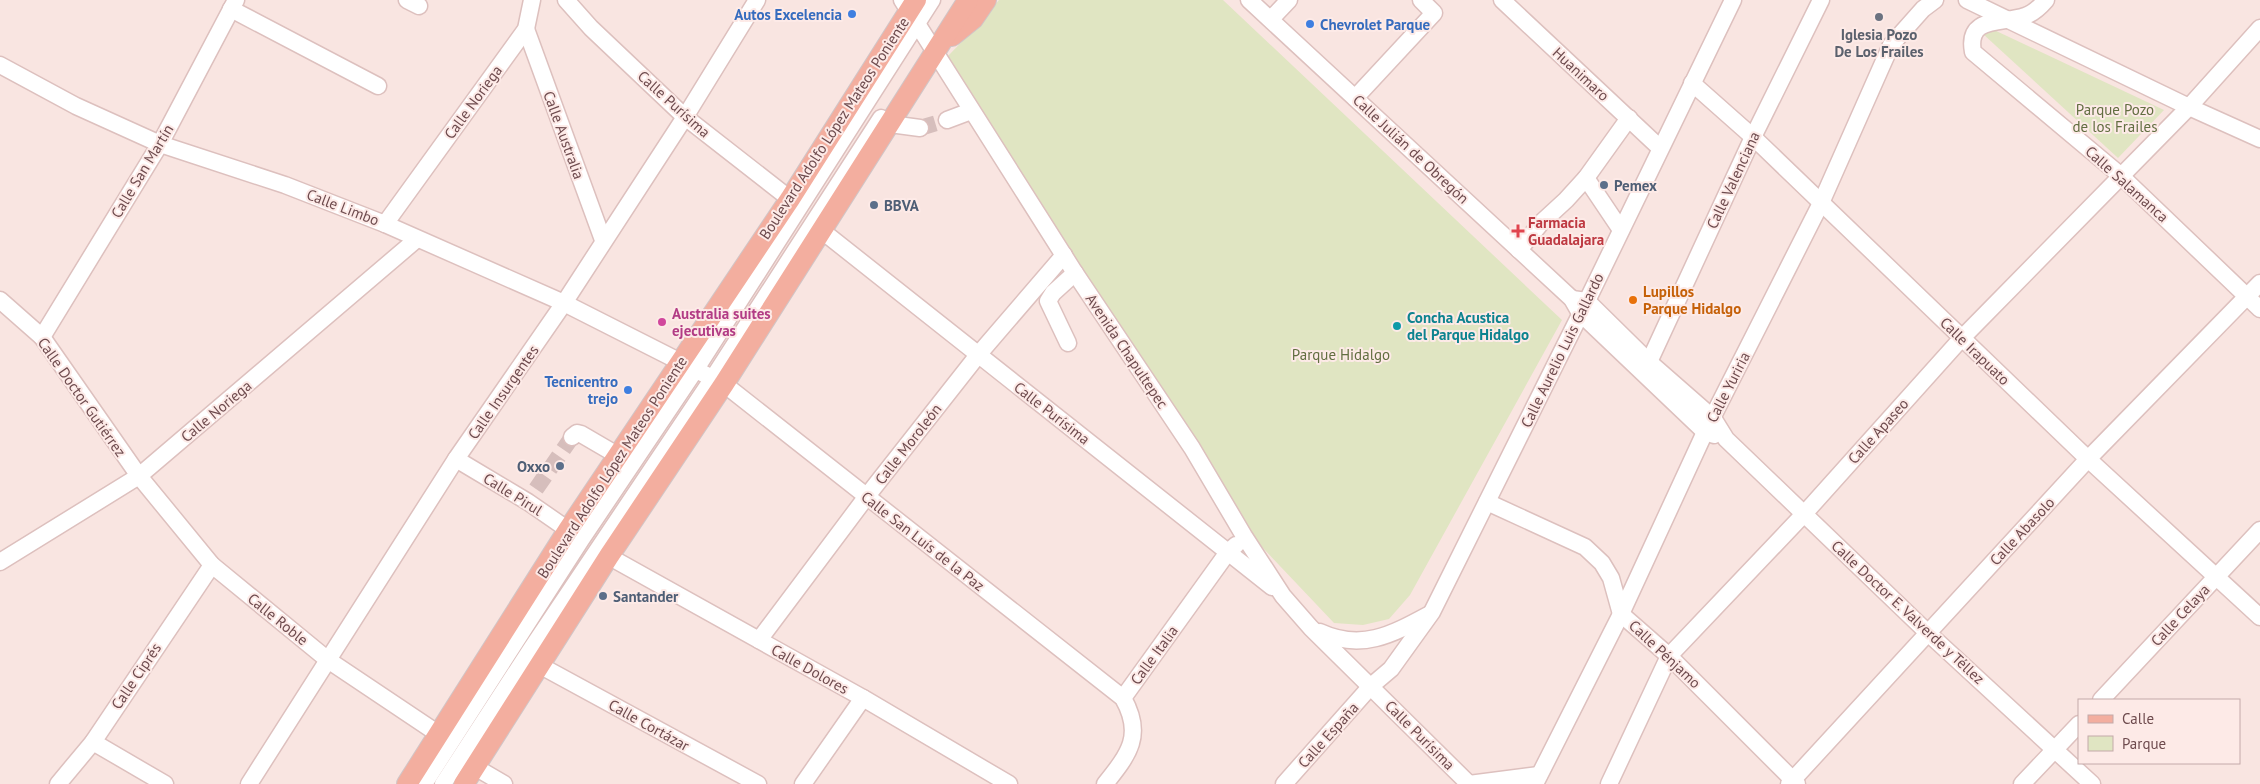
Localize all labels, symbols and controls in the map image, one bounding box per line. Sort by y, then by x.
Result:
place label: Autos Excelencia [734,5,842,24]
marker: Autos Excelencia [846,8,858,20]
marker: Iglesia Pozo De Los Frailes [1873,11,1885,23]
street label: Boulevard Adolfo López Mateos Poniente [755,13,913,243]
place label: Chevrolet Parque [1320,15,1430,34]
marker: Chevrolet Parque [1304,18,1316,30]
place label: Iglesia Pozo De Los Frailes [1834,25,1924,61]
street label: Huanimaro [1549,43,1613,105]
street label: Calle Noriega [440,61,506,143]
street label: Calle Purísima [634,66,714,142]
street label: Calle Australia [539,88,589,182]
street label: Calle Julián de Obregón [1349,90,1473,208]
park label: Parque Pozo de los Frailes [2072,100,2158,136]
street label: Calle San Martín [107,121,177,221]
street label: Calle Valenciana [1702,128,1764,232]
street label: Calle Salamanca [2081,142,2173,226]
place label: Pemex [1614,176,1657,195]
marker: Pemex [1598,179,1610,191]
street label: Calle Limbo [304,184,382,230]
place label: BBVA [884,196,920,215]
marker: BBVA [868,199,880,211]
place label: Farmacia Guadalajara [1528,213,1604,249]
marker: Farmacia Guadalajara [1512,225,1524,237]
street label: Calle Aurelio Luis Gallardo [1516,270,1608,430]
place label: Lupillos Parque Hidalgo [1643,282,1741,318]
street label: Avenida Chapultepec [1082,290,1173,412]
marker: Lupillos Parque Hidalgo [1627,294,1639,306]
place label: Australia suites ejecutivas [672,304,771,340]
place label: Concha Acustica del Parque Hidalgo [1407,308,1529,344]
street label: Calle Irapuato [1936,313,2014,389]
marker: Australia suites ejecutivas [656,316,668,328]
marker: Concha Acustica del Parque Hidalgo [1391,320,1403,332]
street label: Calle Doctor Gutiérrez [34,334,130,460]
street label: Calle Insurgentes [463,341,543,443]
park label: Parque Hidalgo [1292,345,1390,364]
street label: Calle Yuriria [1702,348,1754,426]
street label: Boulevard Adolfo López Mateos Poniente [533,352,691,582]
place label: Tecnicentro trejo [545,372,618,408]
street label: Calle Noriega [177,376,255,446]
street label: Calle Purísima [1010,377,1094,449]
marker: Tecnicentro trejo [622,384,634,396]
street label: Calle Apaseo [1844,394,1912,468]
street label: Calle Moroleón [871,400,945,488]
place label: Oxxo [517,457,550,476]
marker: Oxxo [554,460,566,472]
street label: Calle Pirul [480,468,547,520]
street label: Calle San Luís de la Paz [858,487,988,595]
street label: Calle Abasolo [1985,493,2059,569]
street label: Calle Doctor E. Valverde y Téllez [1827,536,1989,688]
street label: Calle Celaya [2146,580,2214,650]
place label: Santander [613,587,679,606]
street label: Calle Roble [244,589,312,649]
marker: Santander [597,590,609,602]
street label: Calle Pénjamo [1625,616,1705,692]
street label: Calle Italia [1126,622,1182,688]
street label: Calle Ciprés [107,639,165,713]
street label: Calle Dolores [768,640,852,698]
street label: Calle Cortázar [605,695,693,755]
street label: Calle Purísima [1381,696,1459,774]
street label: Calle España [1294,698,1362,772]
legend [2078,699,2240,764]
text: Calle [2122,709,2154,728]
text: Parque [2122,734,2166,753]

